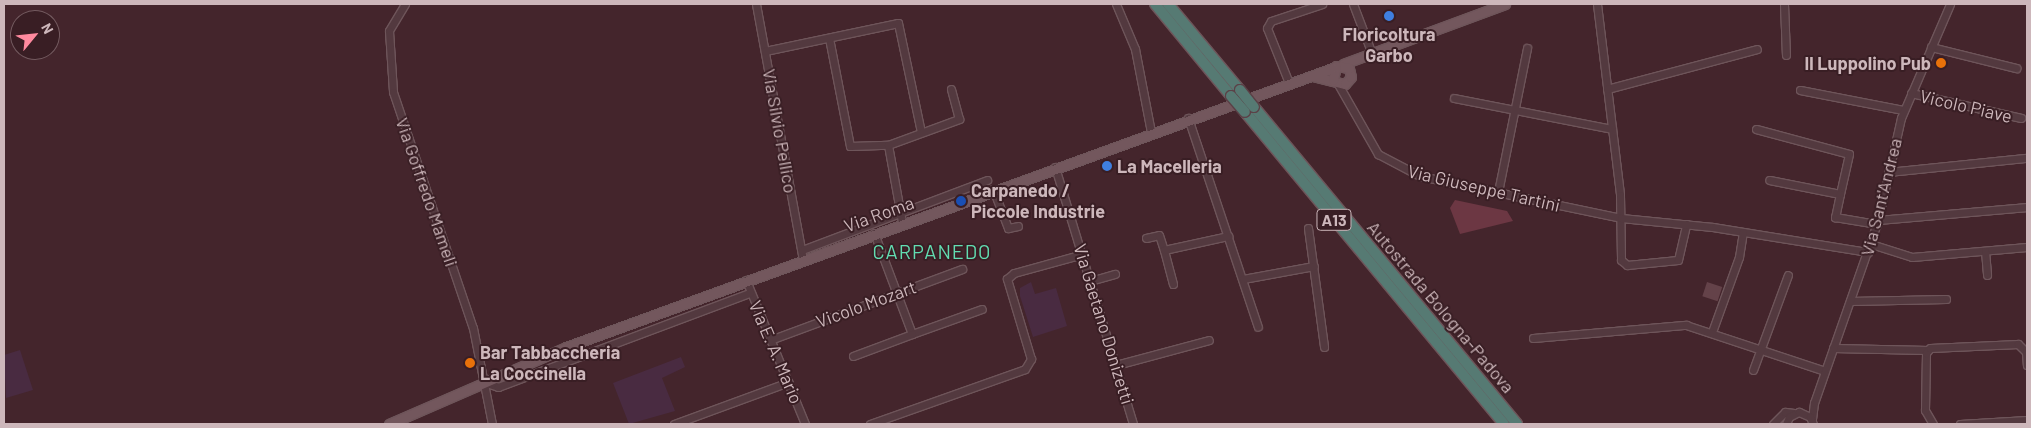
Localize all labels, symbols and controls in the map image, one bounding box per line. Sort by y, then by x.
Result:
north arrow [10,10,60,60]
marker: Floricoltura Garbo [1383,10,1395,22]
text: N [38,20,57,36]
place label: Floricoltura Garbo [1343,24,1435,66]
place label: Il Luppolino Pub [1805,52,1931,74]
marker: Il Luppolino Pub [1935,57,1947,69]
street label: Via Silvio Pellico [758,67,802,195]
street label: Vicolo Piave [1918,85,2014,127]
street label: Via Goffredo Mameli [391,115,463,269]
street label: Via Sant'Andrea [1856,136,1906,258]
place label: La Macelleria [1117,155,1222,177]
marker: La Macelleria [1101,160,1113,172]
street label: Via Giuseppe Tartini [1406,160,1562,216]
place label: Carpanedo / Piccole Industrie [971,180,1105,222]
street label: Via Roma [841,191,917,237]
marker: Carpanedo / Piccole Industrie [955,195,967,207]
road number: A13 [1315,206,1353,234]
street label: Autostrada Bologna-Padova [1363,217,1519,397]
district label: CARPANEDO [871,239,993,263]
street label: Via Gaetano Donizetti [1069,241,1139,407]
street label: Vicolo Mozart [813,276,919,332]
street label: Via E. A. Mario [745,297,807,407]
place label: Bar Tabbaccheria La Coccinella [480,342,620,384]
marker: Bar Tabbaccheria La Coccinella [464,357,476,369]

